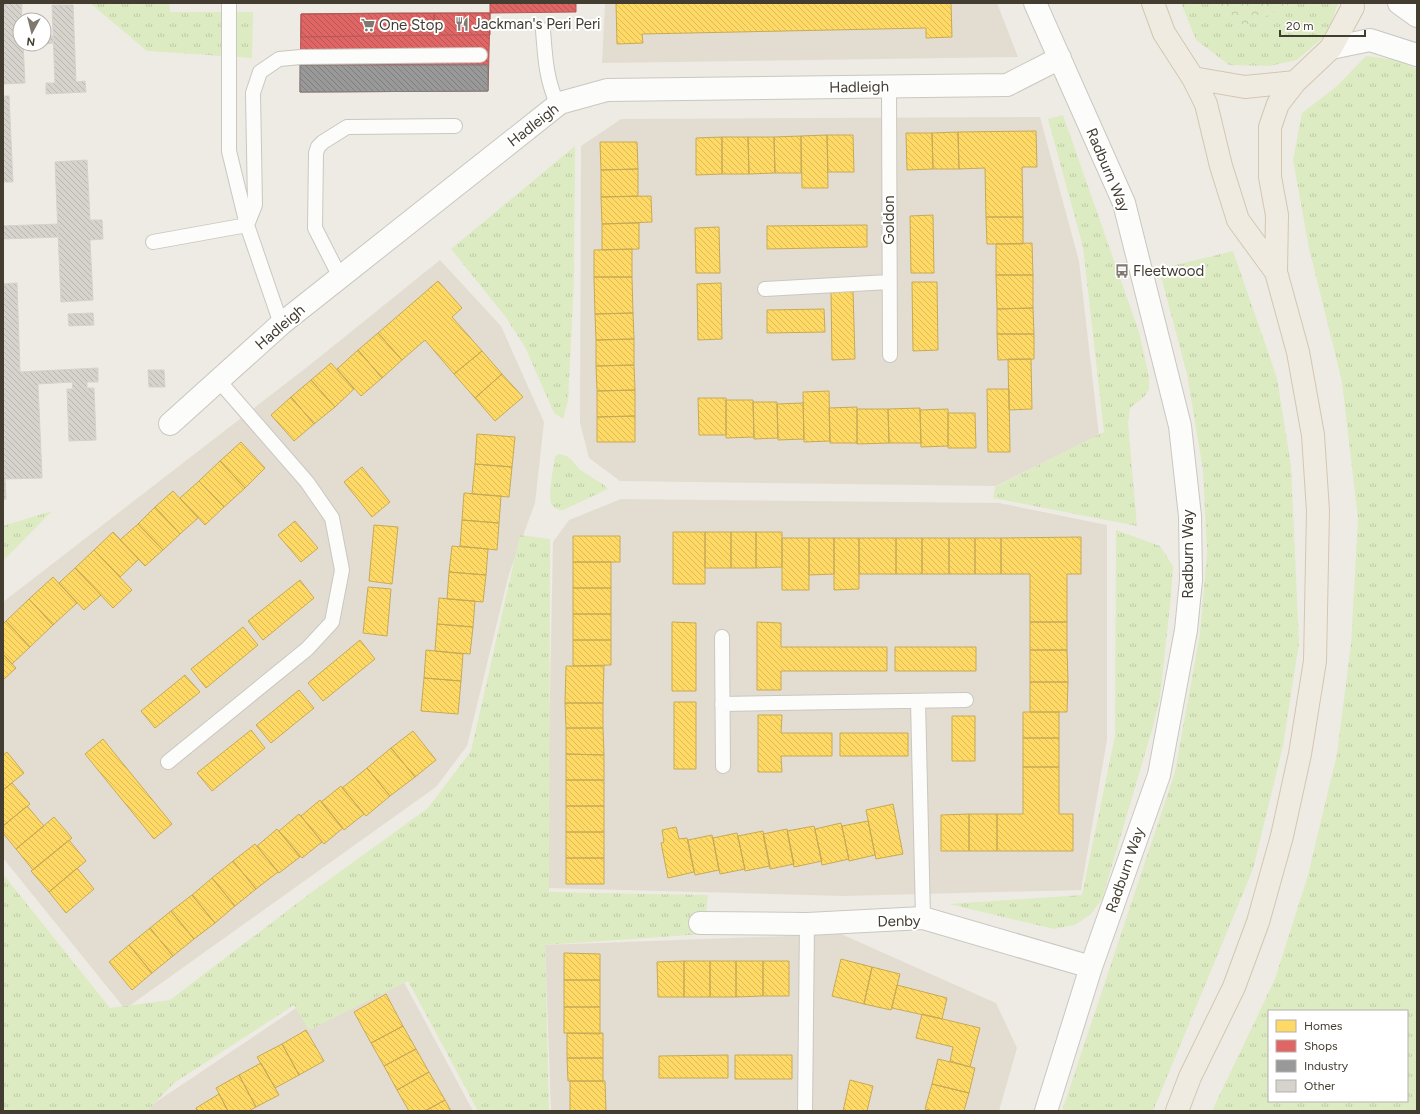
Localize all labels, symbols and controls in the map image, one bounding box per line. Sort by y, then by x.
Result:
north arrow [12,12,52,52]
scale bar [1280,12,1365,38]
place label: Jackman's Peri Peri [473,15,601,33]
place label: One Stop [379,16,443,34]
restaurant icon: Jackman's Peri Peri [454,16,470,32]
supermarket icon: One Stop [360,17,376,33]
text: 20 m [1286,19,1314,33]
text: N [26,34,36,48]
street label: Hadleigh [829,77,889,97]
street label: Hadleigh [504,99,562,151]
street label: Radburn Way [1082,125,1134,215]
street label: Goldon [880,195,898,245]
place label: Fleetwood [1133,262,1204,280]
bus stop icon: Fleetwood [1114,263,1130,279]
street label: Hadleigh [252,301,308,353]
street label: Radburn Way [1179,509,1197,599]
street label: Radburn Way [1102,825,1148,915]
street label: Denby [877,912,921,930]
legend [1268,1010,1408,1102]
text: Homes [1304,1019,1343,1033]
text: Shops [1304,1039,1338,1053]
text: Industry [1304,1059,1349,1073]
text: Other [1304,1079,1335,1093]

